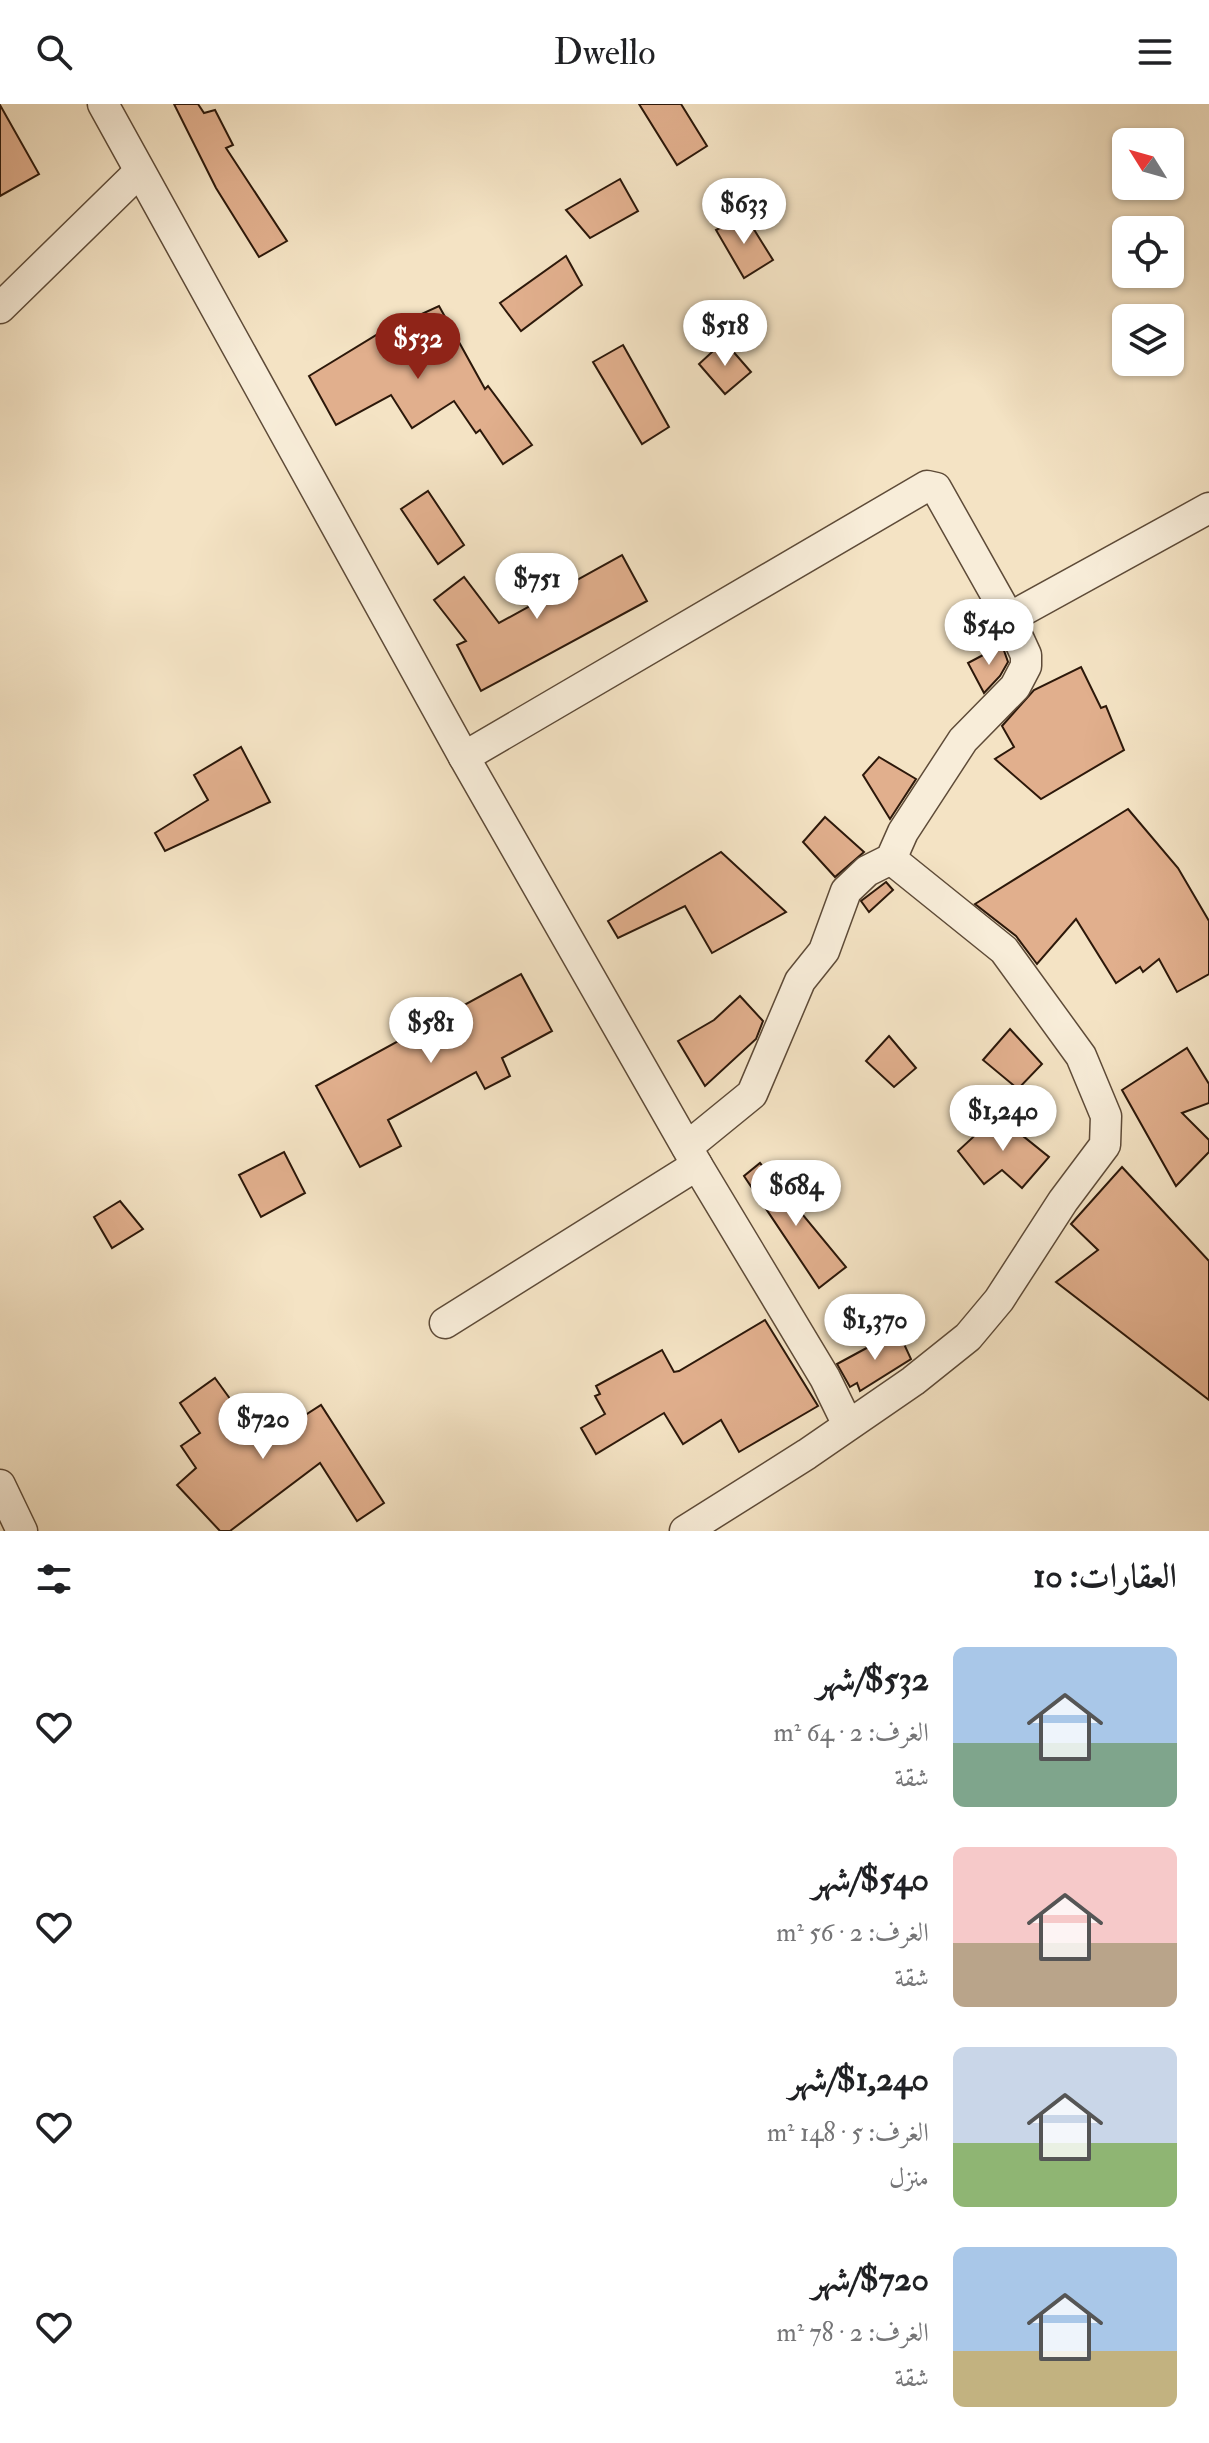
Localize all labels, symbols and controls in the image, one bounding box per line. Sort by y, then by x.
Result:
icon: search [32,30,76,74]
text: Dwello [554,30,655,75]
icon: menu [1133,30,1177,74]
north arrow [1112,128,1184,200]
map controls [1112,128,1184,376]
pin: $633 [697,178,791,246]
text: $633 [720,188,768,220]
button: locate [1112,216,1184,288]
pin: $518 [678,300,772,368]
button: layers [1112,304,1184,376]
text: $518 [701,310,749,342]
pin: $532 [371,313,465,381]
text: $532 [393,323,443,355]
pin: $751 [490,553,584,621]
text: $751 [513,563,561,595]
pin: $540 [942,599,1036,667]
text: $540 [963,609,1015,641]
pin: $581 [384,997,478,1065]
text: $581 [407,1007,455,1039]
pin: $1,240 [938,1085,1068,1153]
text: $1,240 [968,1095,1038,1127]
pin: $684 [749,1160,843,1228]
text: $684 [769,1170,823,1202]
pin: $1,370 [810,1294,940,1362]
text: $1,370 [842,1304,908,1336]
pin: $720 [216,1393,310,1461]
text: $720 [236,1403,290,1435]
text: العقارات: 10 [1033,1555,1177,1598]
icon: filters [32,1557,76,1601]
text: $532/شهر [817,1658,929,1701]
icon: home [1017,1679,1113,1775]
icon: heart [32,1705,76,1749]
text: الغرف: 2 · 64 m² [774,1717,929,1749]
text: شقة [895,1762,929,1794]
text: $540/شهر [812,1858,929,1901]
icon: home [1017,1879,1113,1975]
icon: heart [32,1905,76,1949]
text: الغرف: 2 · 56 m² [776,1917,929,1949]
text: شقة [895,1962,929,1994]
text: $1,240/شهر [789,2058,929,2101]
icon: home [1017,2079,1113,2175]
icon: heart [32,2105,76,2149]
text: الغرف: 5 · 148 m² [767,2117,929,2149]
text: منزل [889,2162,929,2194]
text: $720/شهر [812,2258,929,2301]
icon: home [1017,2279,1113,2375]
icon: heart [32,2305,76,2349]
text: الغرف: 2 · 78 m² [777,2317,929,2349]
text: شقة [895,2362,929,2394]

